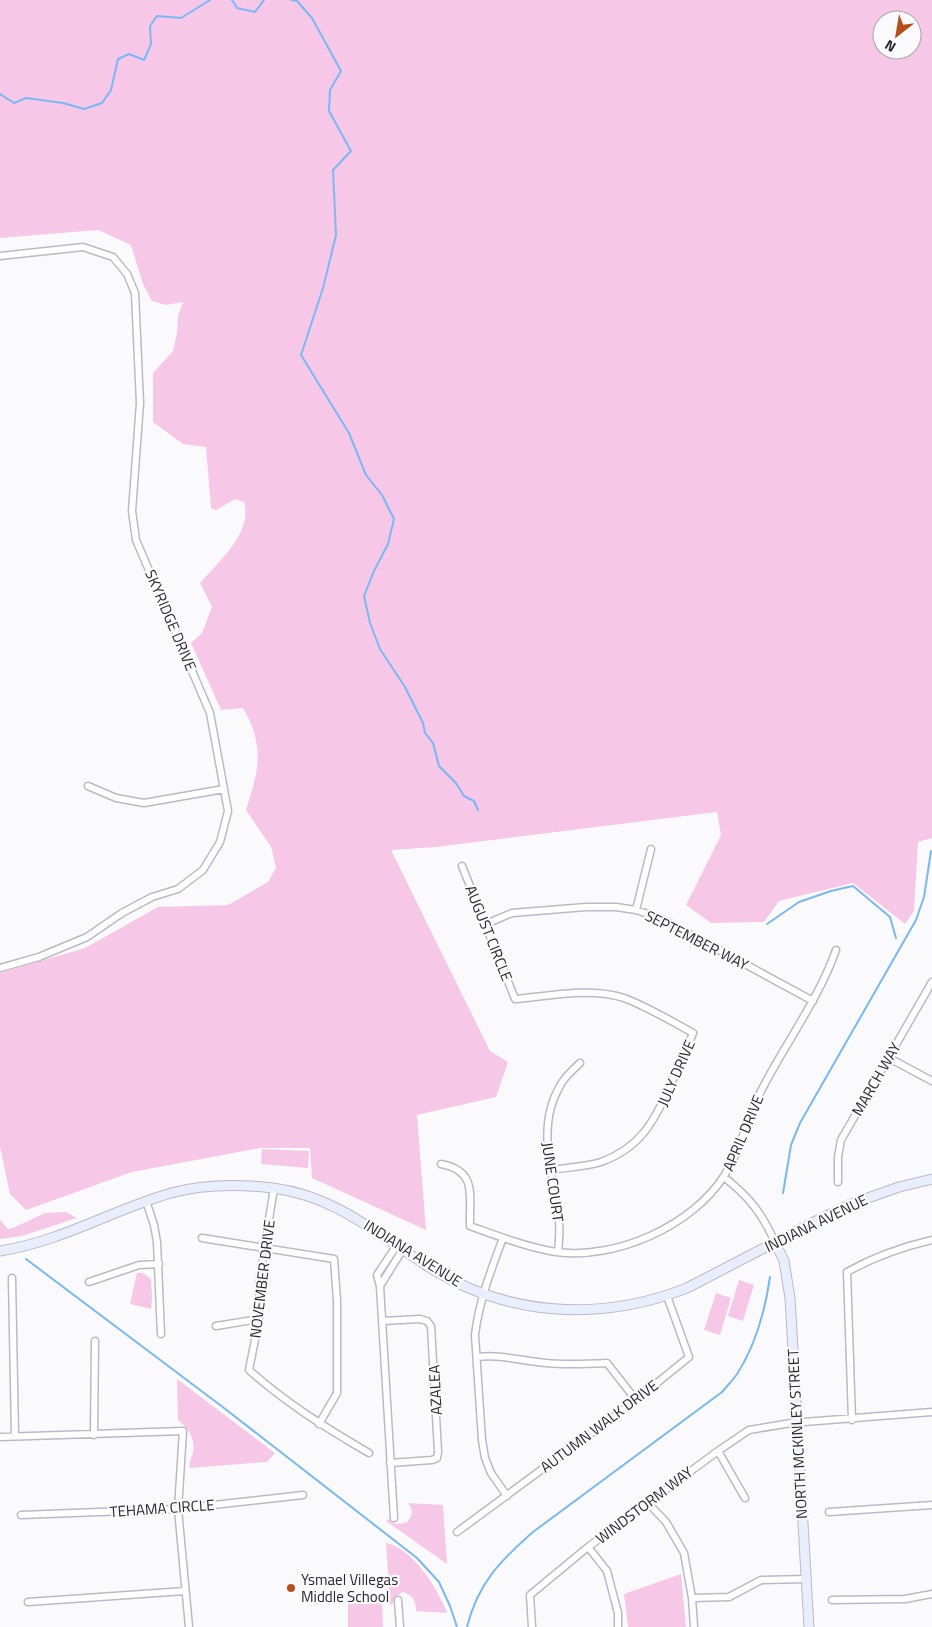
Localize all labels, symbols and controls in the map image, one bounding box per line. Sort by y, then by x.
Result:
north arrow [872,10,922,60]
text: N [880,35,900,58]
street label: SKYRIDGE DRIVE [139,566,203,674]
street label: AUGUST CIRCLE [459,882,519,984]
street label: SEPTEMBER WAY [641,904,753,976]
street label: JULY DRIVE [651,1036,701,1110]
street label: MARCH WAY [846,1038,906,1120]
street label: APRIL DRIVE [717,1091,769,1175]
street label: JUNE COURT [536,1141,570,1223]
street label: INDIANA AVENUE [761,1188,871,1258]
street label: INDIANA AVENUE [359,1214,467,1292]
street label: NOVEMBER DRIVE [243,1218,281,1340]
street label: NORTH MCKINLEY STREET [781,1348,813,1520]
street label: AZALEA [422,1364,448,1416]
street label: AUTUMN WALK DRIVE [535,1374,663,1478]
street label: WINDSTORM WAY [590,1461,698,1549]
street label: TEHAMA CIRCLE [109,1493,215,1523]
place label: Ysmael Villegas Middle School [301,1568,398,1608]
marker: Ysmael Villegas Middle School [285,1582,297,1594]

